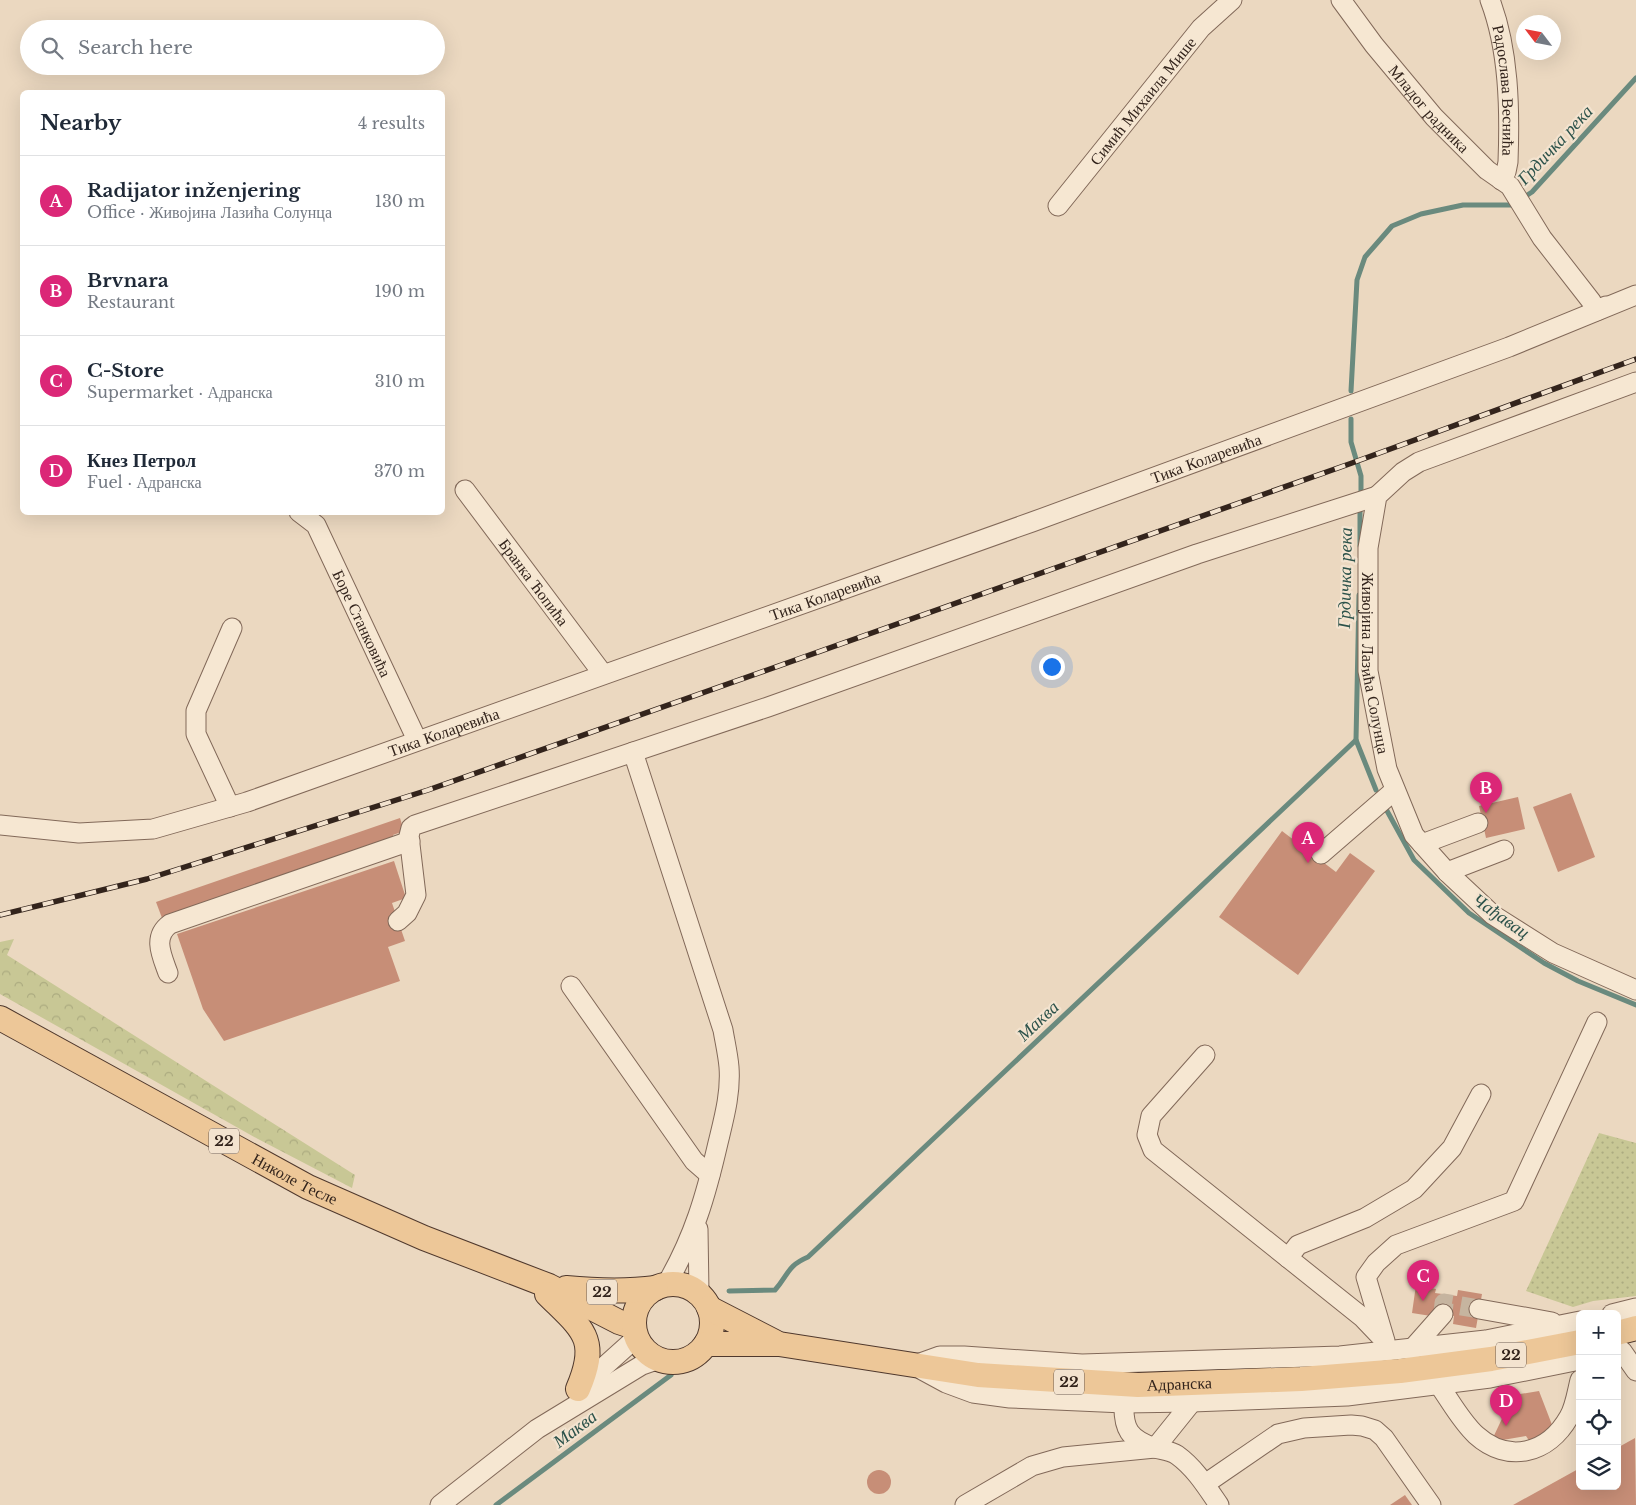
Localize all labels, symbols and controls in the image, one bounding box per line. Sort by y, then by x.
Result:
north arrow [1516,15,1561,60]
search box [20,20,445,75]
street label: Радослава Веснића [1488,23,1519,156]
street label: Симић Михаила Мише [1085,33,1200,169]
icon: search [38,34,66,62]
text: Search here [78,36,193,59]
street label: Младог радника [1384,60,1474,157]
water label: Грдичка река [1512,101,1598,190]
text: Nearby [40,110,121,136]
text: 4 results [358,113,425,133]
text: Radijator inženjering [87,179,300,202]
text: A [50,191,62,211]
text: 130 m [375,191,425,211]
text: Office · Живојина Лазића Солунца [87,202,332,222]
text: Brvnara [87,269,169,292]
text: B [50,281,62,301]
text: 190 m [374,281,425,301]
text: Restaurant [87,292,175,312]
text: C-Store [87,359,164,382]
text: C [49,371,63,391]
text: 310 m [375,371,425,391]
text: Supermarket · Адранска [87,382,273,402]
street label: Тика Коларевића [1148,429,1264,488]
text: Кнез Петрол [87,449,196,472]
text: D [49,461,63,481]
text: 370 m [374,461,425,481]
text: Fuel · Адранска [87,472,202,492]
water label: Грдичка река [1333,527,1357,630]
street label: Бранка Ћопића [495,534,573,630]
street label: Боре Станковића [328,566,396,680]
street label: Тика Коларевића [767,567,883,625]
street label: Живојина Лазића Солунца [1358,572,1394,756]
your location [1039,654,1065,680]
street label: Тика Коларевића [385,703,502,761]
pin: B [1470,772,1502,813]
pin: A [1292,822,1324,863]
water label: Чађавац [1468,888,1534,944]
water label: Маква [1012,996,1063,1046]
road number: 22 [209,1128,239,1154]
street label: Николе Тесле [249,1148,341,1209]
pin: C [1407,1260,1439,1301]
road number: 22 [587,1280,617,1304]
map controls [1576,1310,1621,1490]
button: + [1576,1310,1621,1355]
road number: 22 [1496,1342,1526,1368]
button: − [1576,1355,1621,1400]
road number: 22 [1054,1370,1084,1394]
street label: Адранска [1146,1372,1212,1395]
pin: D [1490,1385,1522,1426]
button: locate [1576,1400,1621,1445]
water label: Маква [548,1406,601,1453]
button: layers [1576,1445,1621,1490]

